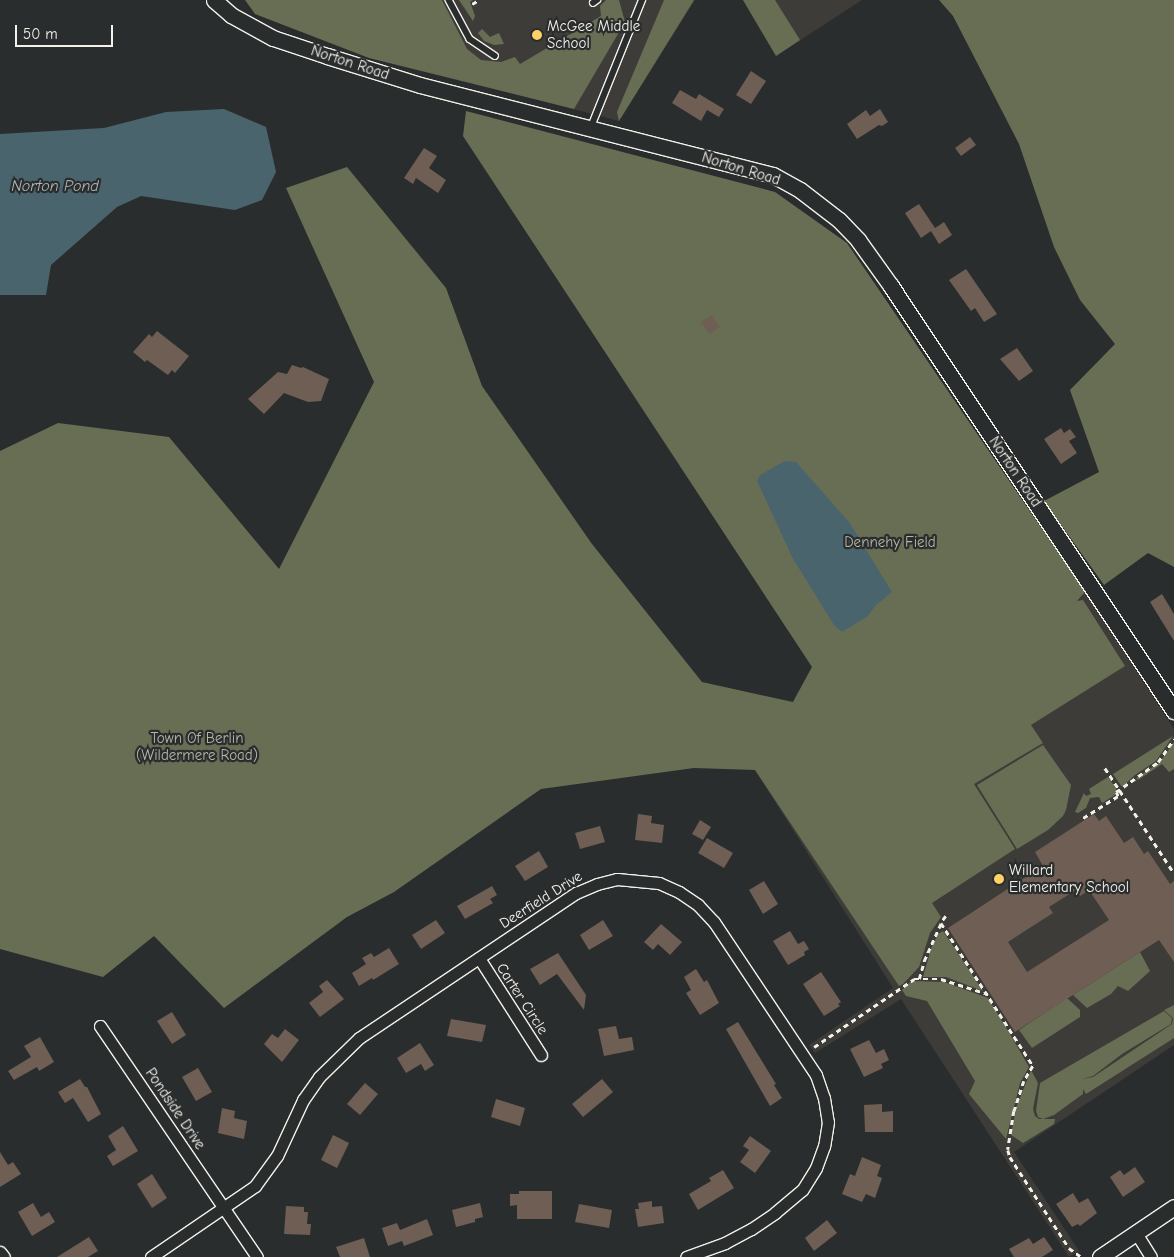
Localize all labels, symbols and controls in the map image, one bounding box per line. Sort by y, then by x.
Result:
scale bar [18,15,115,47]
place label: McGee Middle School [547,17,640,52]
text: 50 m [23,25,58,43]
marker: McGee Middle School [531,29,543,41]
street label: Norton Road [309,42,391,84]
street label: Norton Road [700,149,782,189]
water label: Norton Pond [11,176,99,196]
street label: Norton Road [985,433,1045,511]
park label: Dennehy Field [844,534,936,552]
park label: Town Of Berlin (Wildermere Road) [136,729,258,764]
place label: Willard Elementary School [1009,861,1129,896]
street label: Deerfield Drive [496,867,586,933]
marker: Willard Elementary School [993,873,1005,885]
street label: Carter Circle [492,960,552,1038]
street label: Pondside Drive [141,1065,209,1153]

